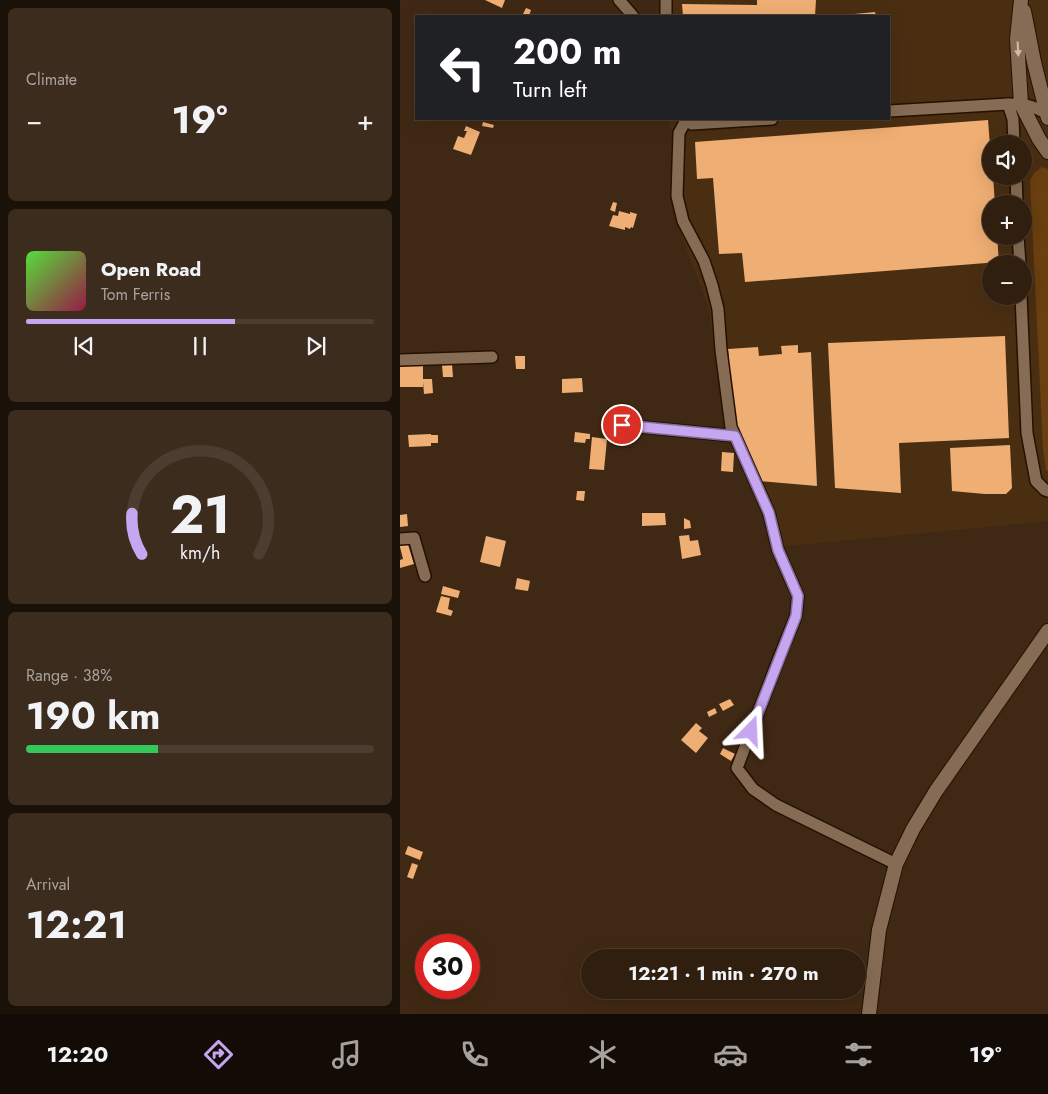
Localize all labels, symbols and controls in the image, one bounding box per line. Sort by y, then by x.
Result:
text: 200 m [513,27,622,77]
icon: left [430,35,495,100]
one-way arrow [1014,41,1022,57]
text: Climate [26,68,77,91]
text: Turn left [513,73,587,105]
text: 19° [172,92,228,147]
text: − [26,100,43,141]
text: + [357,100,374,141]
map controls [982,135,1032,305]
button: sound [982,135,1032,185]
button: + [982,195,1032,245]
button: − [982,255,1032,305]
text: Open Road [101,256,201,283]
text: Tom Ferris [101,283,170,306]
icon: previous [70,332,98,360]
icon: pause [186,332,214,360]
icon: next [302,332,330,360]
pin [601,404,643,446]
icon: arrive [608,411,636,439]
text: 21 [170,477,230,553]
text: km/h [180,540,220,566]
text: Range · 38% [26,664,112,687]
text: 190 km [26,688,160,743]
position arrow [724,704,776,756]
text: Arrival [26,873,70,896]
text: 12:21 [26,897,127,952]
speed limit sign: 30 [415,934,480,999]
text: 12:21 · 1 min · 270 m [628,960,819,987]
icon: directions [201,1037,236,1072]
icon: music [329,1037,364,1072]
icon: phone [457,1037,492,1072]
icon: climate [585,1037,620,1072]
icon: car [713,1037,748,1072]
icon: filters [841,1037,876,1072]
text: 12:20 [46,1038,108,1070]
text: 19° [969,1038,1001,1070]

